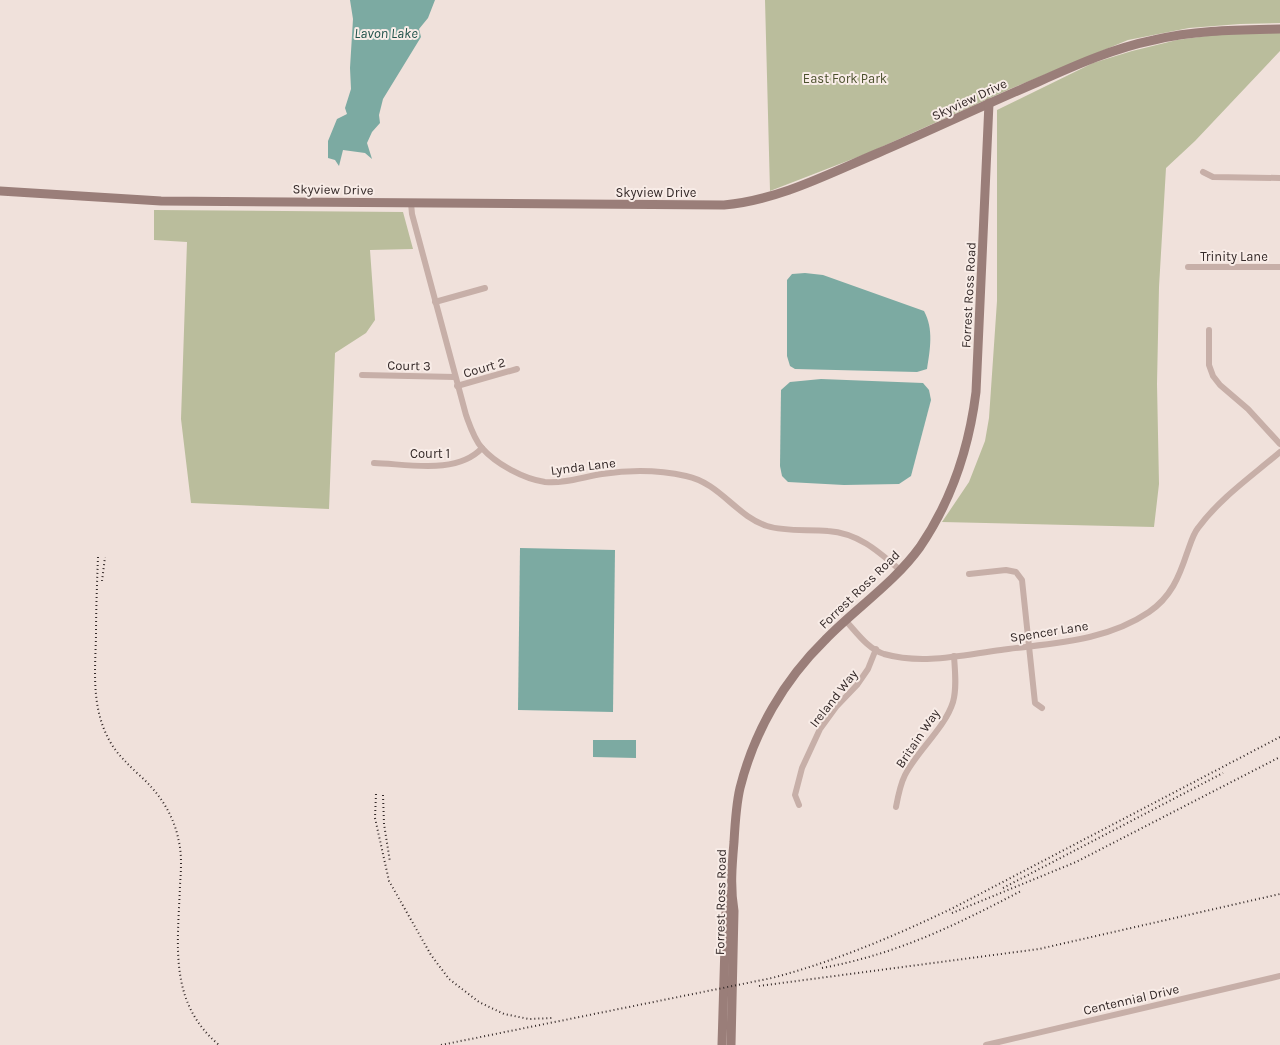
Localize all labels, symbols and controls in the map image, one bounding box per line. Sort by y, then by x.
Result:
water label: Lavon Lake [354,25,418,42]
park label: East Fork Park [803,71,887,86]
street label: Skyview Drive [929,75,1009,123]
street label: Skyview Drive [292,181,374,198]
street label: Skyview Drive [616,185,697,200]
street label: Forrest Ross Road [958,242,979,348]
street label: Trinity Lane [1200,249,1268,264]
street label: Court 2 [461,354,507,381]
street label: Court 3 [387,358,431,373]
street label: Court 1 [410,446,450,461]
street label: Lynda Lane [550,455,617,478]
street label: Forrest Ross Road [816,547,903,632]
street label: Spencer Lane [1009,618,1090,645]
street label: Ireland Way [806,667,861,730]
street label: Britain Way [892,706,943,771]
street label: Forrest Ross Road [712,849,729,955]
street label: Centennial Drive [1082,981,1181,1018]

